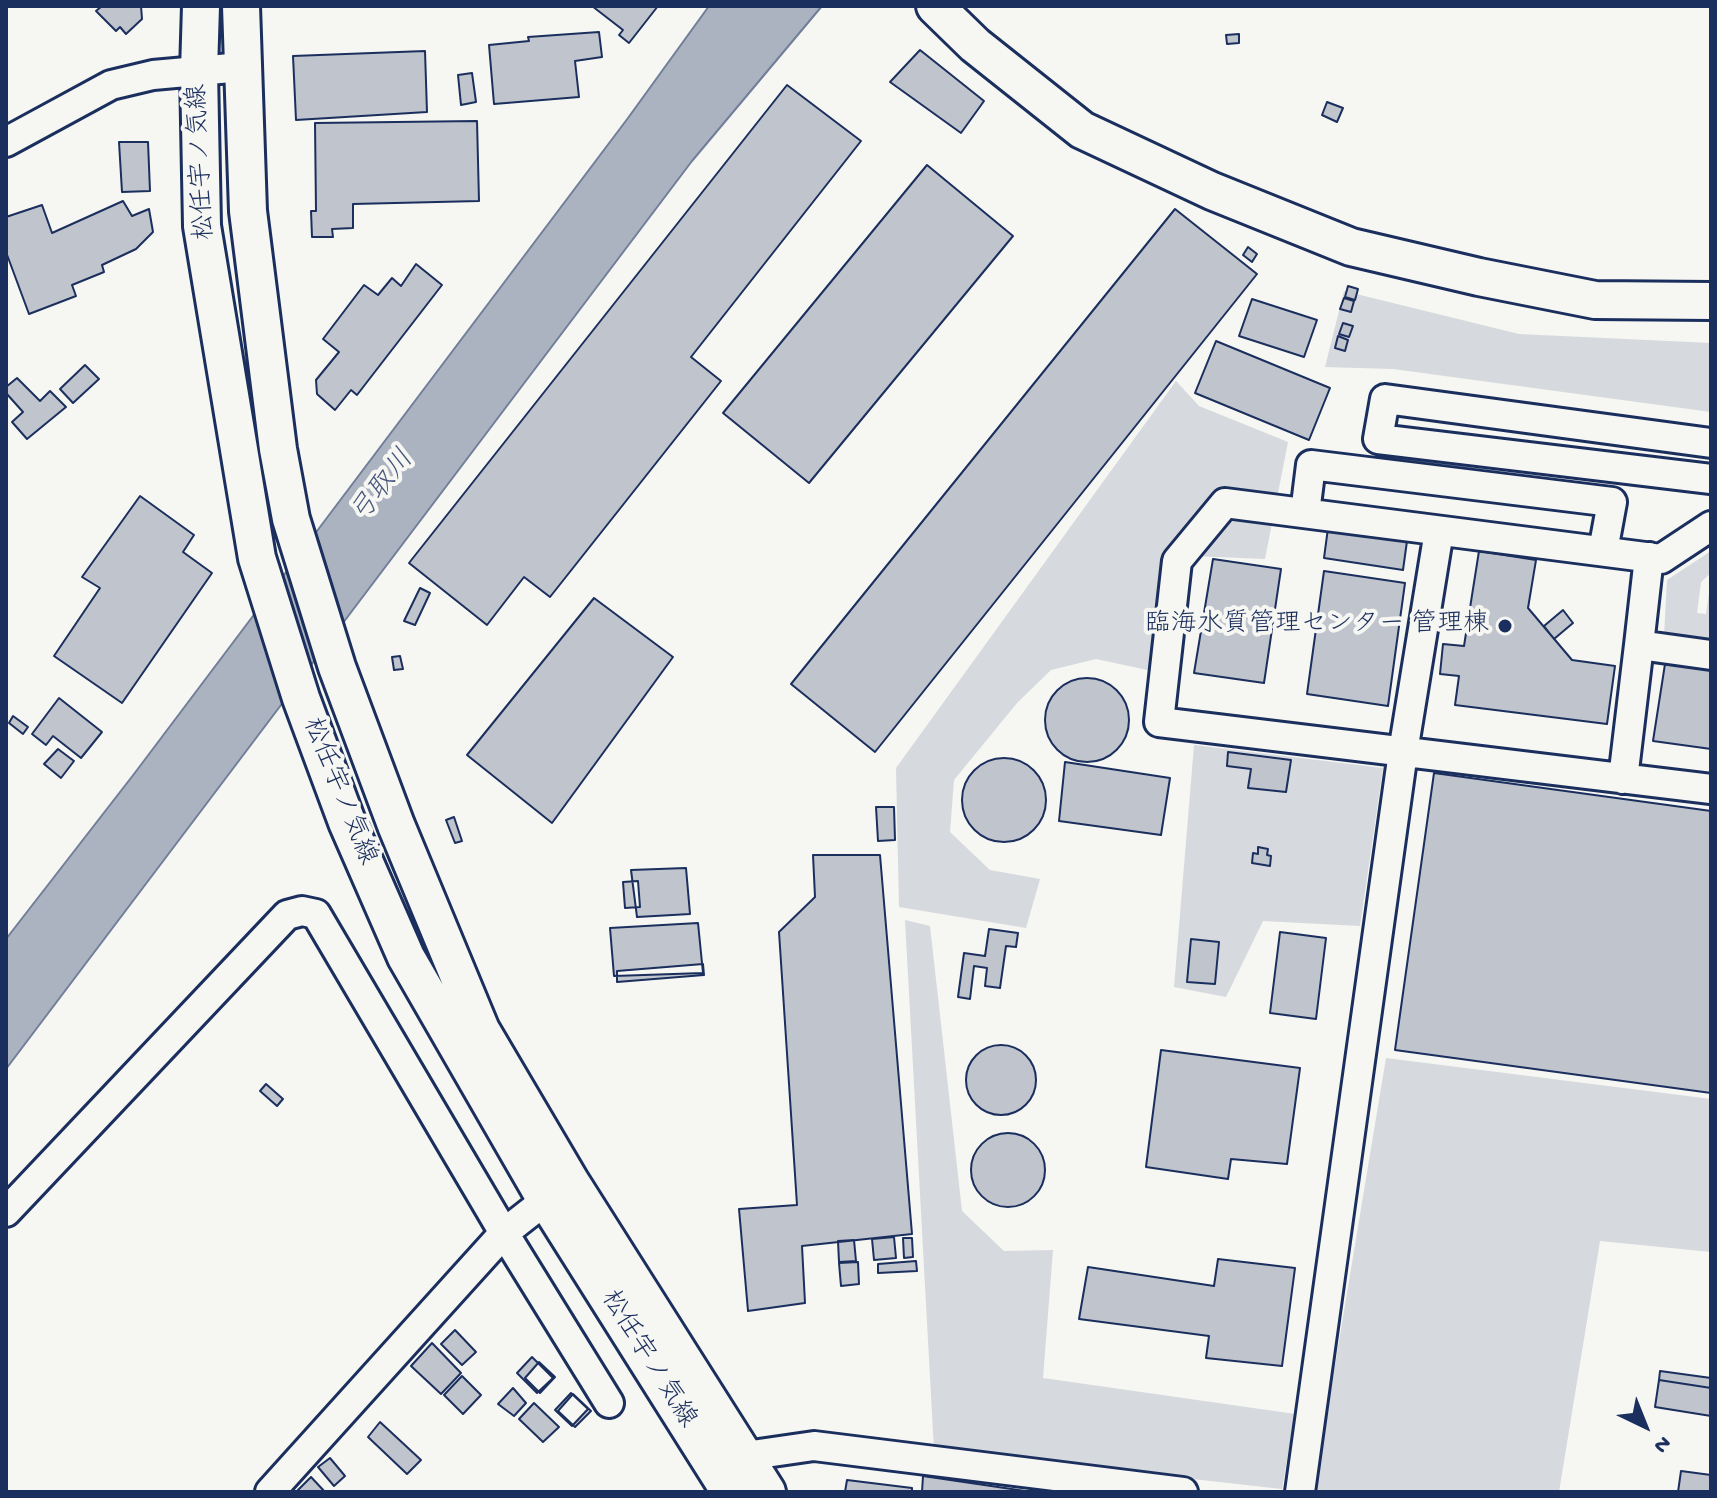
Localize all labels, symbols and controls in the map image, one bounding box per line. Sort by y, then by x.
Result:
street label: 松任宇ノ気線 [183,83,223,241]
water label: 弓取川 [345,445,423,531]
place label: 臨海水質管理センター 管理棟 [1145,610,1489,642]
marker: 臨海水質管理センター 管理棟 [1496,617,1514,635]
street label: 松任宇ノ気線 [294,714,382,870]
street label: 松任宇ノ気線 [592,1286,702,1434]
north arrow [1605,1386,1685,1466]
text: N [1647,1429,1675,1458]

